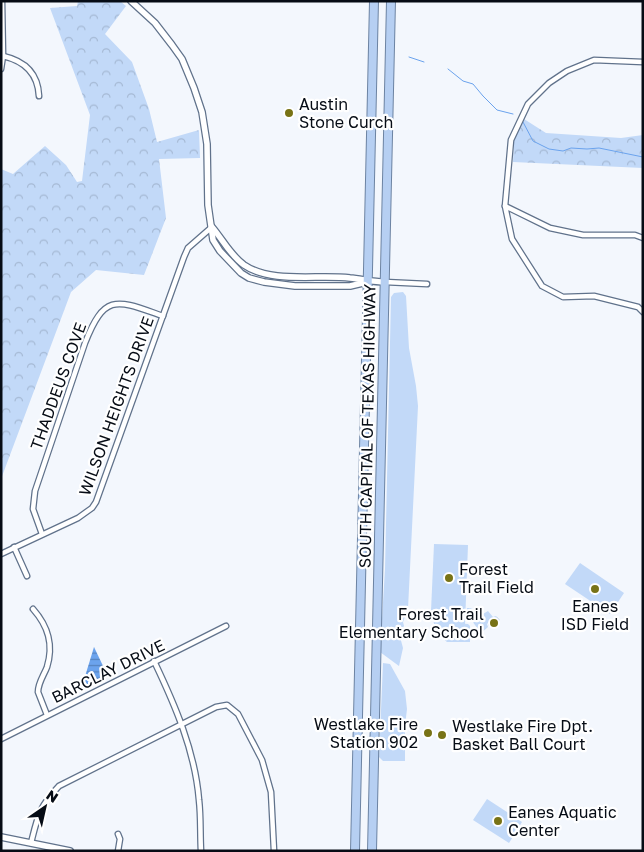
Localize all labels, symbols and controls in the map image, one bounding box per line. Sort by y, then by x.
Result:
place label: Austin Stone Curch [299,94,393,132]
marker: Austin Stone Curch [283,107,295,119]
street label: SOUTH CAPITAL OF TEXAS HIGHWAY [355,283,379,568]
street label: WILSON HEIGHTS DRIVE [74,314,158,498]
street label: THADDEUS COVE [26,320,90,452]
place label: Forest Trail Field [459,559,534,597]
marker: Forest Trail Field [443,572,455,584]
marker: Eanes ISD Field [589,583,601,595]
place label: Eanes ISD Field [561,596,629,634]
place label: Forest Trail Elementary School [339,604,484,642]
marker: Forest Trail Elementary School [488,617,500,629]
street label: BARCLAY DRIVE [48,635,168,707]
place label: Westlake Fire Station 902 [314,714,418,752]
place label: Westlake Fire Dpt. Basket Ball Court [452,716,593,754]
marker: Westlake Fire Station 902 [422,727,434,739]
marker: Westlake Fire Dpt. Basket Ball Court [436,729,448,741]
north arrow [20,782,70,832]
text: N [43,786,62,806]
place label: Eanes Aquatic Center [508,802,617,840]
marker: Eanes Aquatic Center [492,815,504,827]

